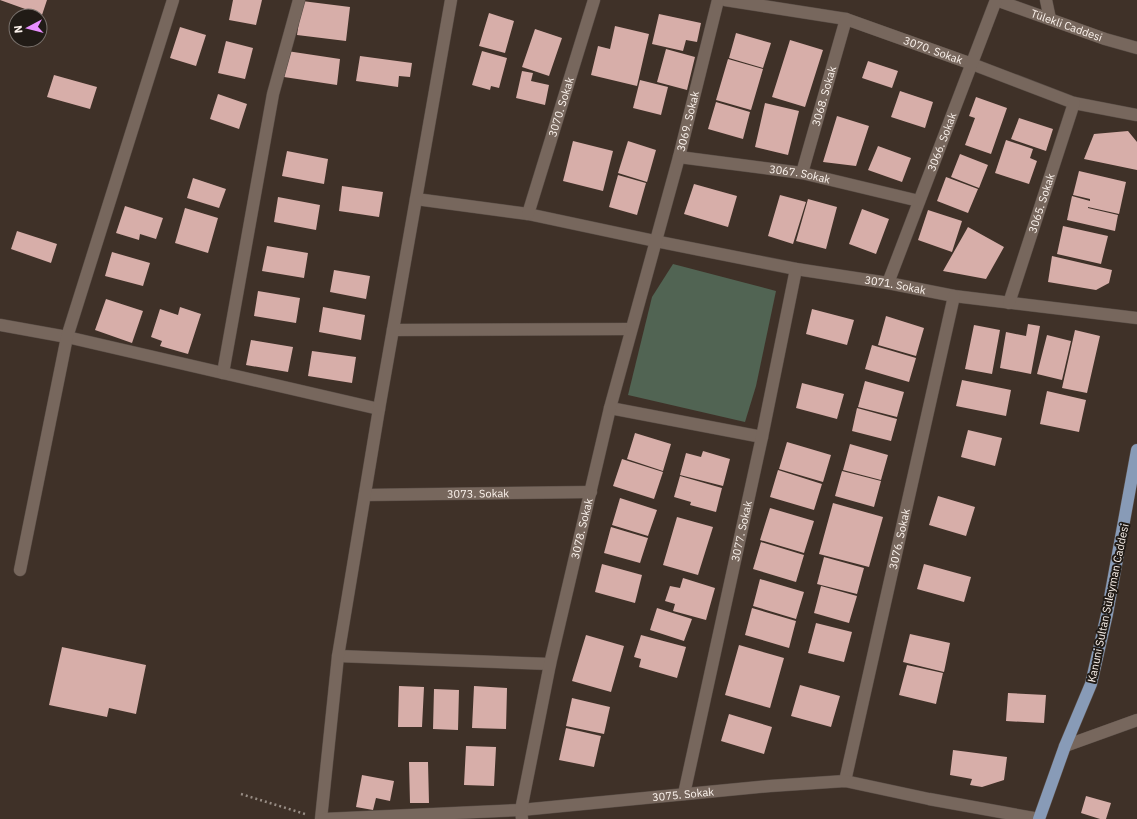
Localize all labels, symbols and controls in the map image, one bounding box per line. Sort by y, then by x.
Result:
street label: Tülekli Caddesi [1029,6,1104,44]
north arrow [8,8,48,48]
text: N [11,24,26,34]
street label: 3070. Sokak [902,33,965,67]
street label: 3068. Sokak [809,64,839,128]
street label: 3070. Sokak [545,75,577,139]
street label: 3069. Sokak [674,89,702,153]
street label: 3066. Sokak [924,110,960,173]
street label: 3067. Sokak [768,162,832,187]
street label: 3065. Sokak [1025,171,1058,235]
street label: 3071. Sokak [864,273,927,297]
street label: 3073. Sokak [447,486,509,501]
street label: 3078. Sokak [568,497,596,560]
street label: 3077. Sokak [728,499,755,563]
street label: 3076. Sokak [886,507,913,571]
street label: Kanuni Sultan Süleyman Caddesi [1084,522,1132,684]
street label: 3075. Sokak [651,784,715,804]

